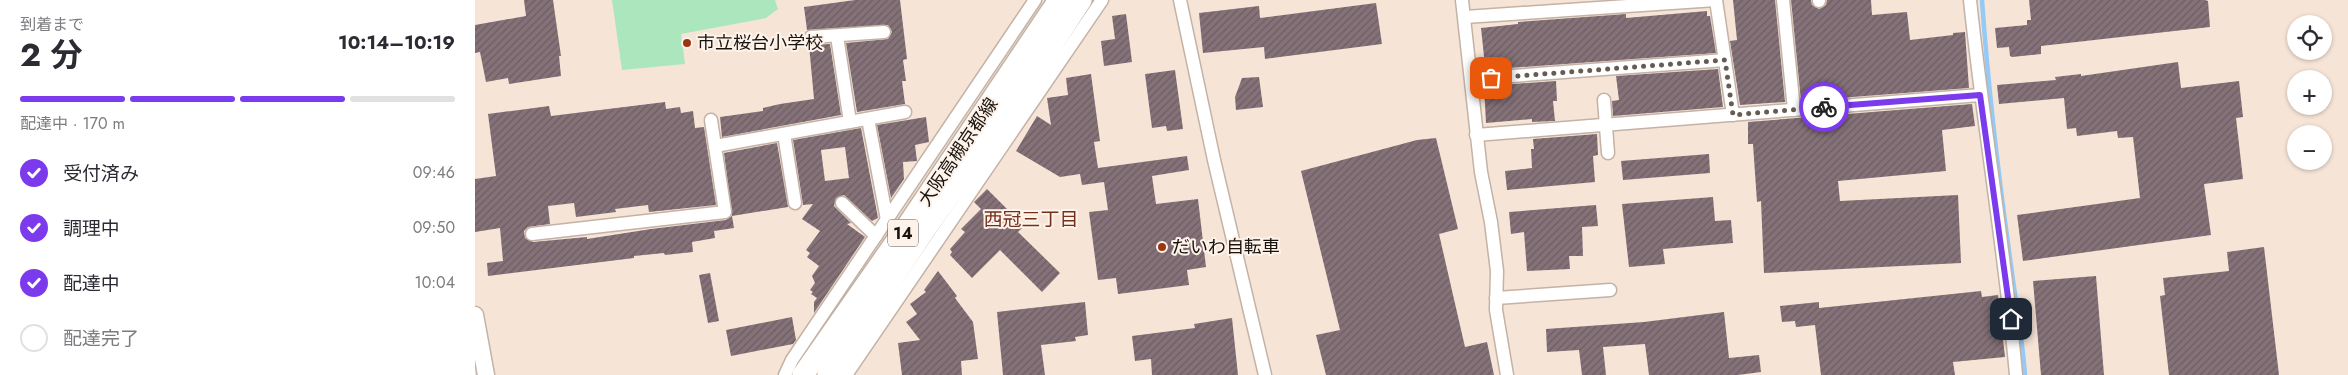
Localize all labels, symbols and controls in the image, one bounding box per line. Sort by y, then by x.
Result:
text: 到着まで [20,13,84,36]
map controls [2287,15,2332,170]
button: locate [2287,15,2332,60]
text: 10:14–10:19 [338,29,455,56]
place label: 市立桜台小学校 [697,30,823,56]
text: 2 分 [20,32,83,78]
marker: 市立桜台小学校 [681,37,693,49]
pin [1470,57,1512,99]
icon: bag [1477,64,1505,92]
button: + [2287,70,2332,115]
courier [1799,82,1849,132]
street label: 大阪高槻京都線 [912,93,1004,211]
icon: bike [1810,93,1838,121]
text: 配達中 · 170 m [20,112,125,135]
button: − [2287,125,2332,170]
icon: check [20,159,48,187]
text: 受付済み [63,160,139,187]
text: 09:46 [413,161,455,184]
district label: 西冠三丁目 [983,206,1079,233]
icon: check [20,214,48,242]
text: 調理中 [63,215,120,242]
text: 09:50 [413,216,455,239]
road number: 14 [888,220,918,247]
place label: だいわ自転車 [1172,234,1280,260]
marker: だいわ自転車 [1156,241,1168,253]
icon: check [20,269,48,297]
text: 配達中 [63,270,120,297]
text: 10:04 [414,271,455,294]
pin [1990,298,2032,340]
icon: home [1997,305,2025,333]
text: 配達完了 [63,325,139,352]

